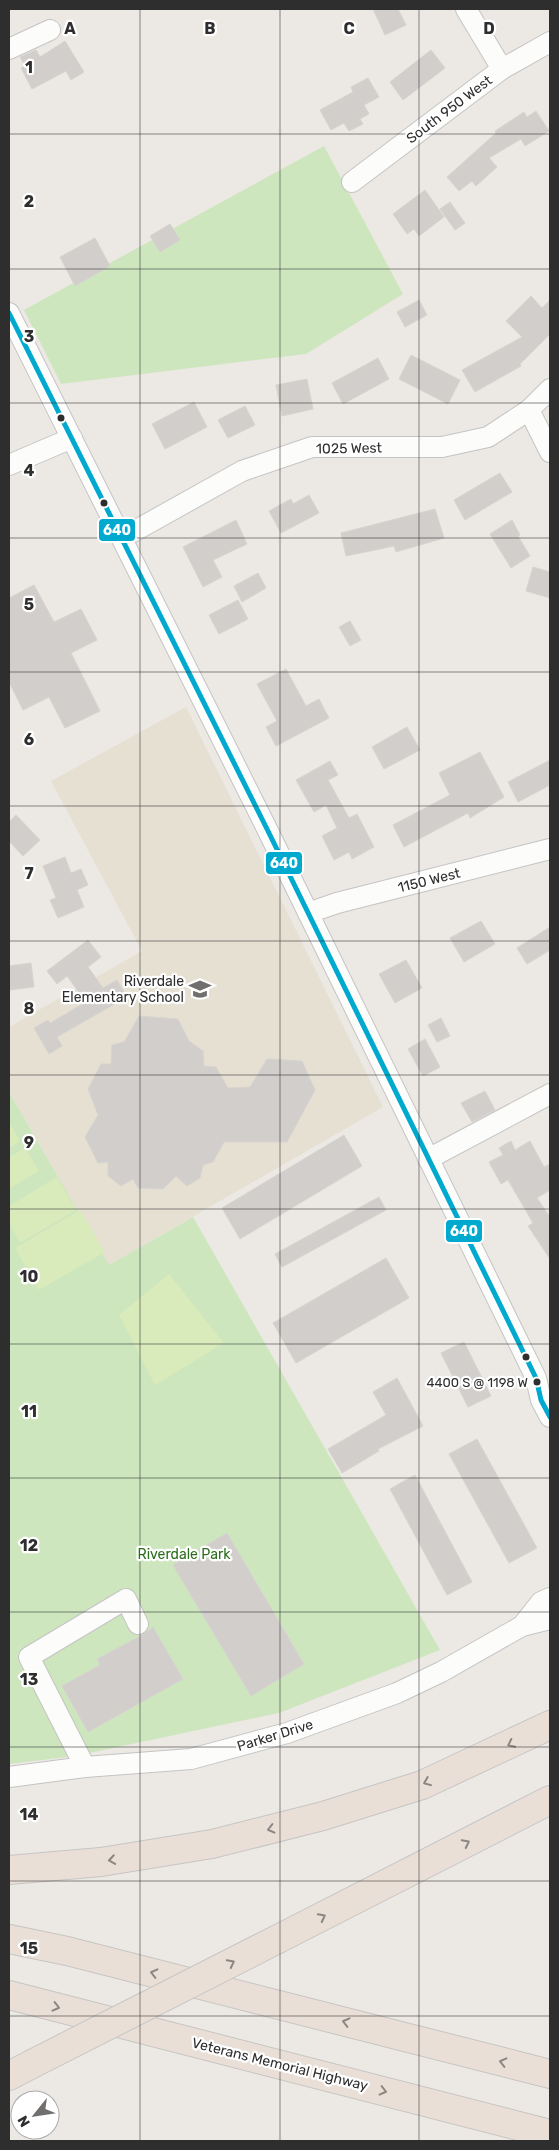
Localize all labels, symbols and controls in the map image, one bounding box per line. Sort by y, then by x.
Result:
text: A [64,19,76,38]
text: B [204,19,216,38]
text: C [343,19,355,38]
text: D [483,19,495,38]
text: 1 [25,58,33,77]
street label: South 950 West [403,71,496,147]
text: 2 [24,192,34,211]
text: 3 [24,327,34,346]
unlabelled marker [56,413,66,423]
street label: 1025 West [316,439,383,458]
text: 4 [24,461,35,480]
unlabelled marker [99,498,109,508]
line badge: 640 [98,518,136,542]
text: 640 [103,522,131,539]
text: 5 [24,595,34,614]
text: 6 [24,730,34,749]
line badge: 640 [265,851,303,875]
text: 640 [270,855,298,872]
text: 7 [24,864,34,883]
street label: 1150 West [396,864,463,896]
place label: Riverdale Elementary School [62,973,184,1006]
school or university icon: Riverdale Elementary School [187,976,213,1002]
text: 8 [24,999,35,1018]
text: 9 [24,1133,34,1152]
line badge: 640 [445,1219,483,1243]
text: 640 [450,1223,478,1240]
text: 10 [20,1267,39,1286]
unlabelled marker [521,1352,531,1362]
place label: 4400 S @ 1198 W [426,1375,528,1390]
marker: 4400 S @ 1198 W [532,1377,542,1387]
text: 11 [21,1402,37,1421]
text: 12 [20,1536,38,1555]
park label: Riverdale Park [138,1546,231,1563]
text: 13 [20,1670,38,1689]
street label: Parker Drive [235,1716,315,1755]
one-way arrow [507,1738,516,1749]
one-way arrow [423,1776,432,1787]
text: 14 [20,1805,39,1824]
one-way arrow [267,1823,276,1834]
one-way arrow [461,1839,470,1849]
one-way arrow [107,1854,115,1865]
one-way arrow [317,1913,326,1923]
text: 15 [20,1939,38,1958]
one-way arrow [226,1959,235,1969]
one-way arrow [150,1968,159,1979]
one-way arrow [52,2001,60,2011]
one-way arrow [341,2017,350,2028]
street label: Veterans Memorial Highway [190,2034,370,2095]
one-way arrow [499,2057,507,2068]
one-way arrow [378,2085,387,2096]
north arrow [10,2090,60,2140]
text: N [14,2113,34,2130]

